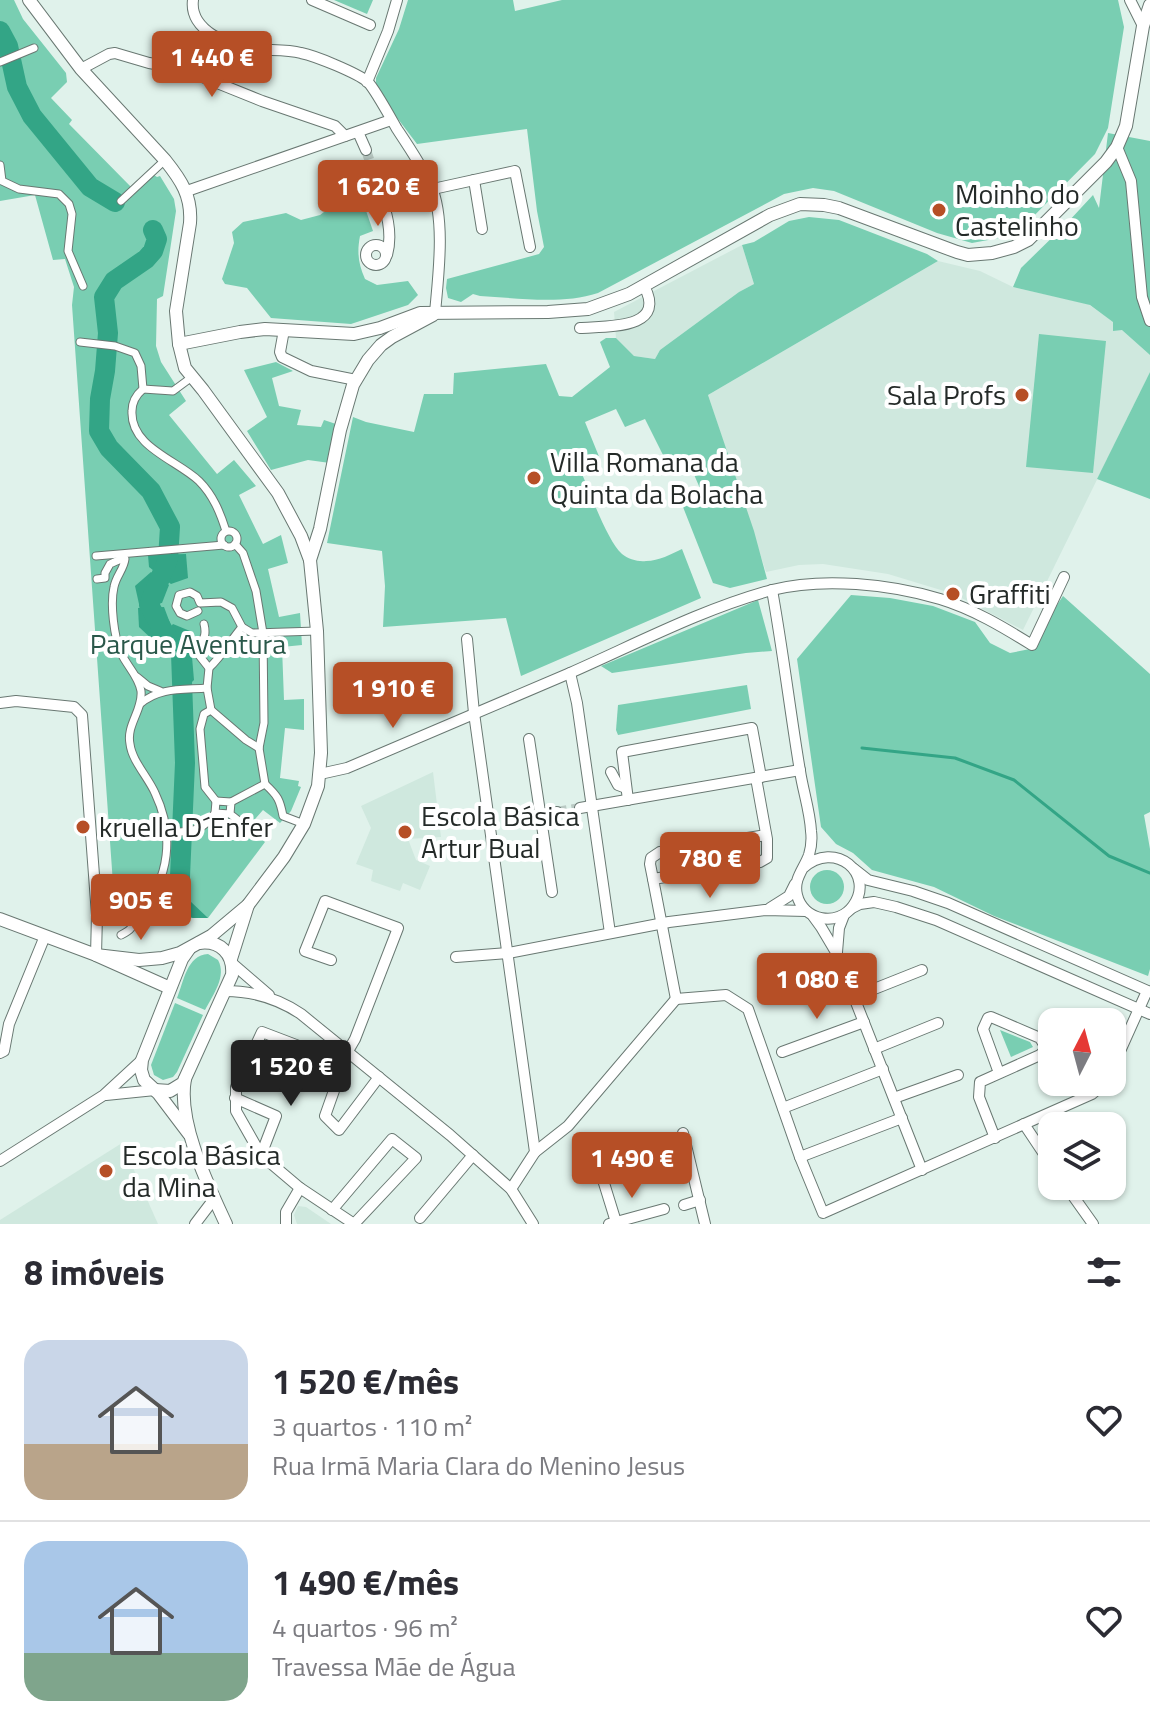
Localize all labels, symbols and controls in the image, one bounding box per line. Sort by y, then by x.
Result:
pin: 1 440 € [138,31,286,99]
text: 1 440 € [170,37,254,76]
pin: 1 620 € [304,160,452,228]
text: 1 620 € [336,166,420,205]
place label: Moinho do Castelinho [955,172,1080,247]
marker: Moinho do Castelinho [930,201,948,219]
place label: Sala Profs [887,373,1006,416]
marker: Sala Profs [1013,386,1031,404]
place label: Villa Romana da Quinta da Bolacha [550,440,763,515]
marker: Villa Romana da Quinta da Bolacha [525,469,543,487]
place label: Graffiti [969,572,1051,615]
marker: Graffiti [944,585,962,603]
park label: Parque Aventura [90,622,286,665]
pin: 1 910 € [319,662,467,730]
text: 1 910 € [351,668,435,707]
place label: Escola Básica Artur Bual [421,794,580,869]
place label: kruella D´Enfer [99,805,273,848]
marker: kruella D´Enfer [74,818,92,836]
marker: Escola Básica Artur Bual [396,823,414,841]
pin: 780 € [654,832,766,900]
text: 780 € [678,838,742,877]
pin: 905 € [85,874,197,942]
text: 905 € [109,880,173,919]
pin: 1 080 € [743,953,891,1021]
text: 1 080 € [775,959,859,998]
north arrow [1038,1008,1126,1096]
map controls [1038,1008,1126,1200]
pin: 1 520 € [217,1040,365,1108]
text: 1 520 € [249,1046,333,1085]
button: layers [1038,1112,1126,1200]
pin: 1 490 € [558,1132,706,1200]
place label: Escola Básica da Mina [122,1133,281,1208]
text: 1 490 € [590,1138,674,1177]
marker: Escola Básica da Mina [97,1162,115,1180]
text: 8 imóveis [24,1246,165,1298]
icon: filters [1082,1250,1126,1294]
text: 1 520 €/mês [272,1355,459,1407]
icon: home [88,1372,184,1468]
icon: heart [1082,1398,1126,1442]
text: 3 quartos · 110 m² [272,1407,472,1446]
text: Rua Irmã Maria Clara do Menino Jesus [272,1446,685,1485]
text: 1 490 €/mês [272,1556,459,1608]
icon: home [88,1573,184,1669]
icon: heart [1082,1599,1126,1643]
text: 4 quartos · 96 m² [272,1608,458,1647]
text: Travessa Mãe de Água [272,1647,515,1686]

